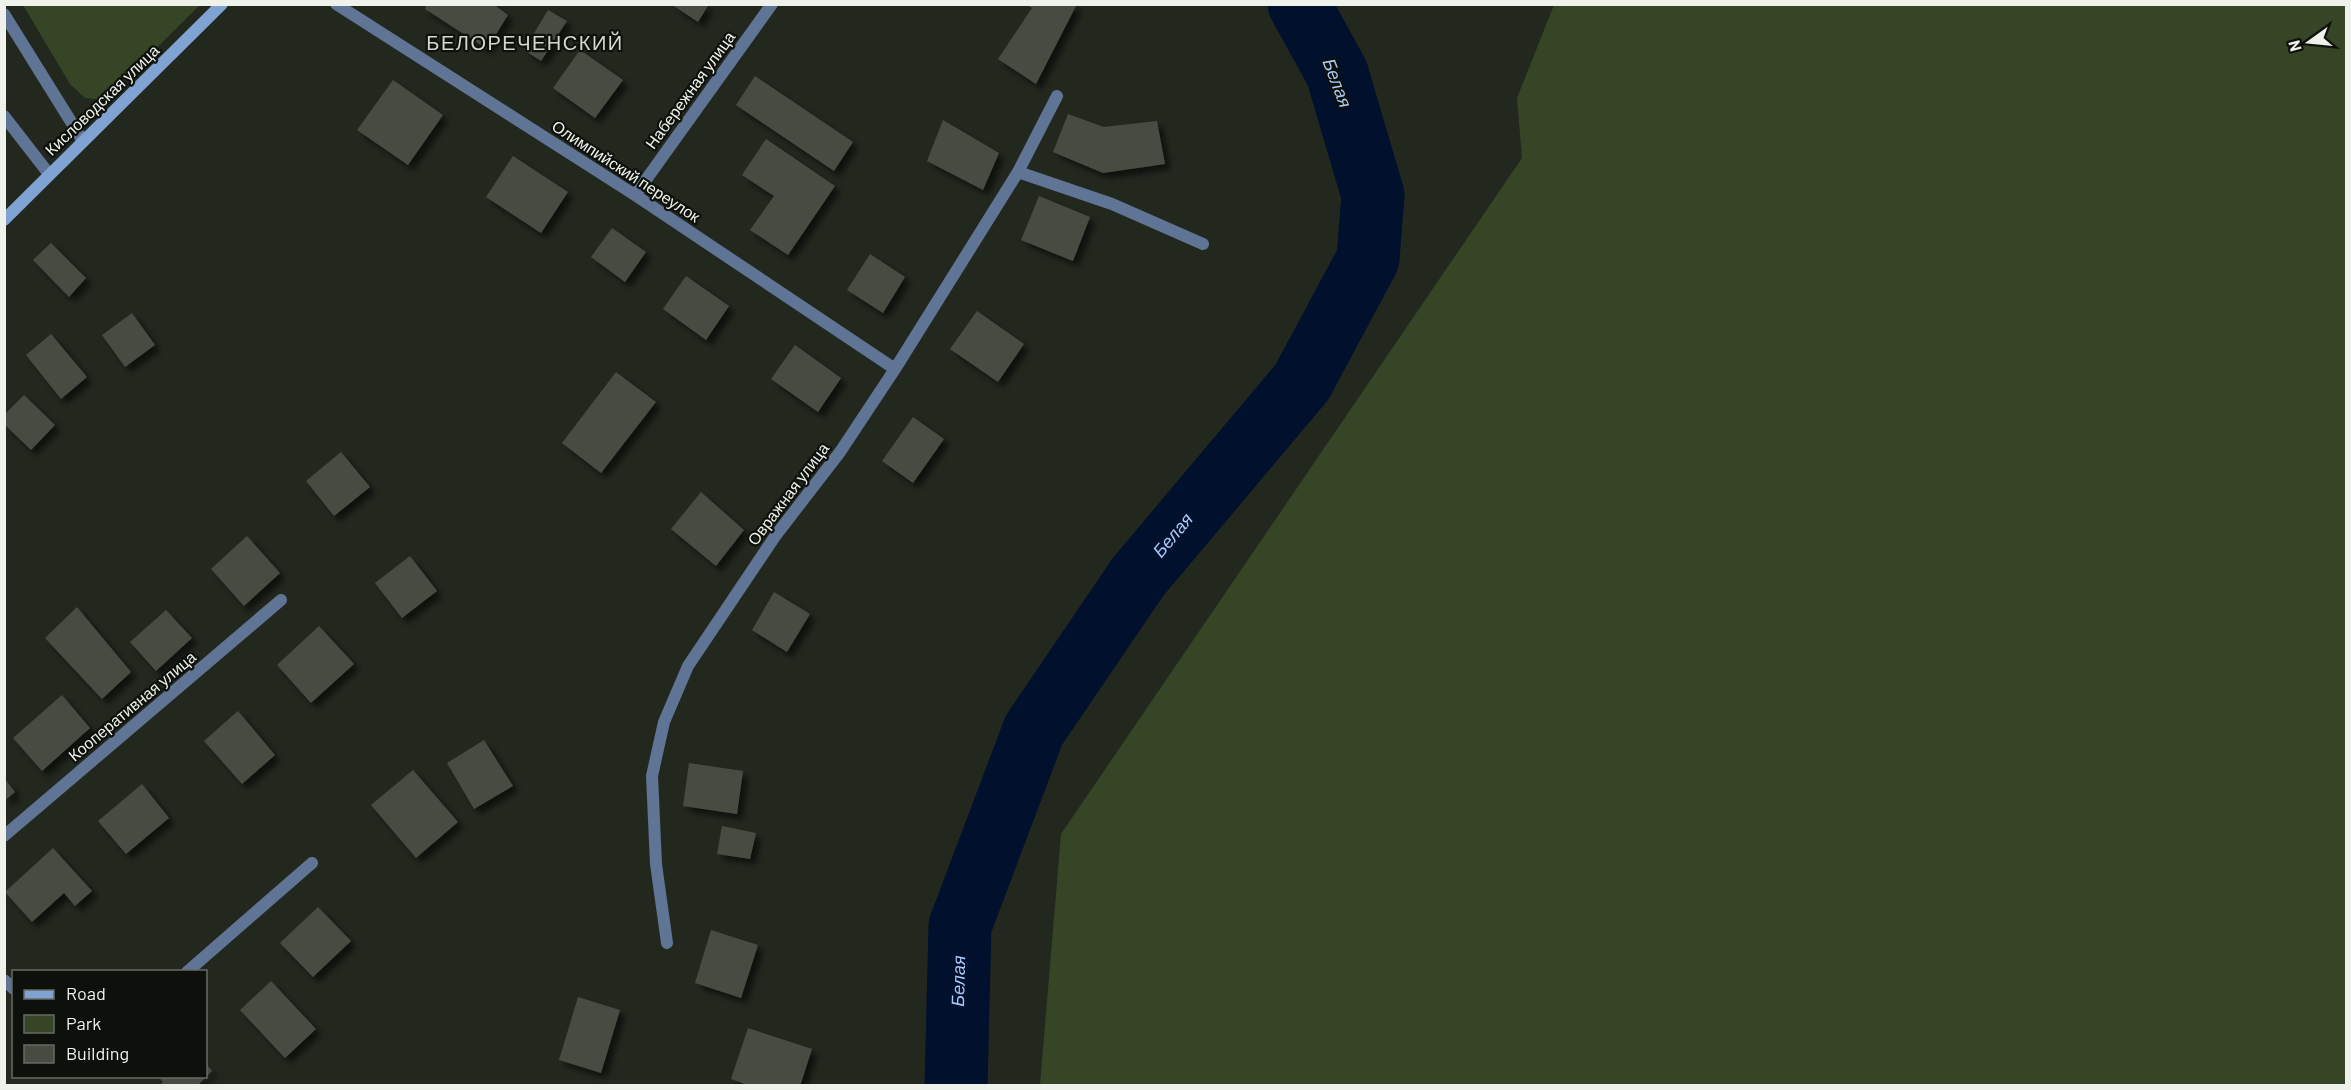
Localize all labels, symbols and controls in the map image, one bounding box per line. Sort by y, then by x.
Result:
north arrow [2279,12,2339,72]
street label: Набережная улица [641,27,739,152]
district label: БЕЛОРЕЧЕНСКИЙ [426,30,624,54]
text: N [2283,38,2305,54]
street label: Кисловодская улица [41,40,163,159]
water label: Белая [1319,55,1357,111]
street label: Олимпийский переулок [549,116,705,226]
street label: Овражная улица [743,439,832,549]
water label: Белая [1147,508,1197,561]
street label: Кооперативная улица [64,647,199,764]
water label: Белая [946,955,969,1007]
legend [12,970,207,1078]
text: Road [66,982,106,1004]
text: Park [66,1012,101,1034]
text: Building [66,1042,129,1064]

